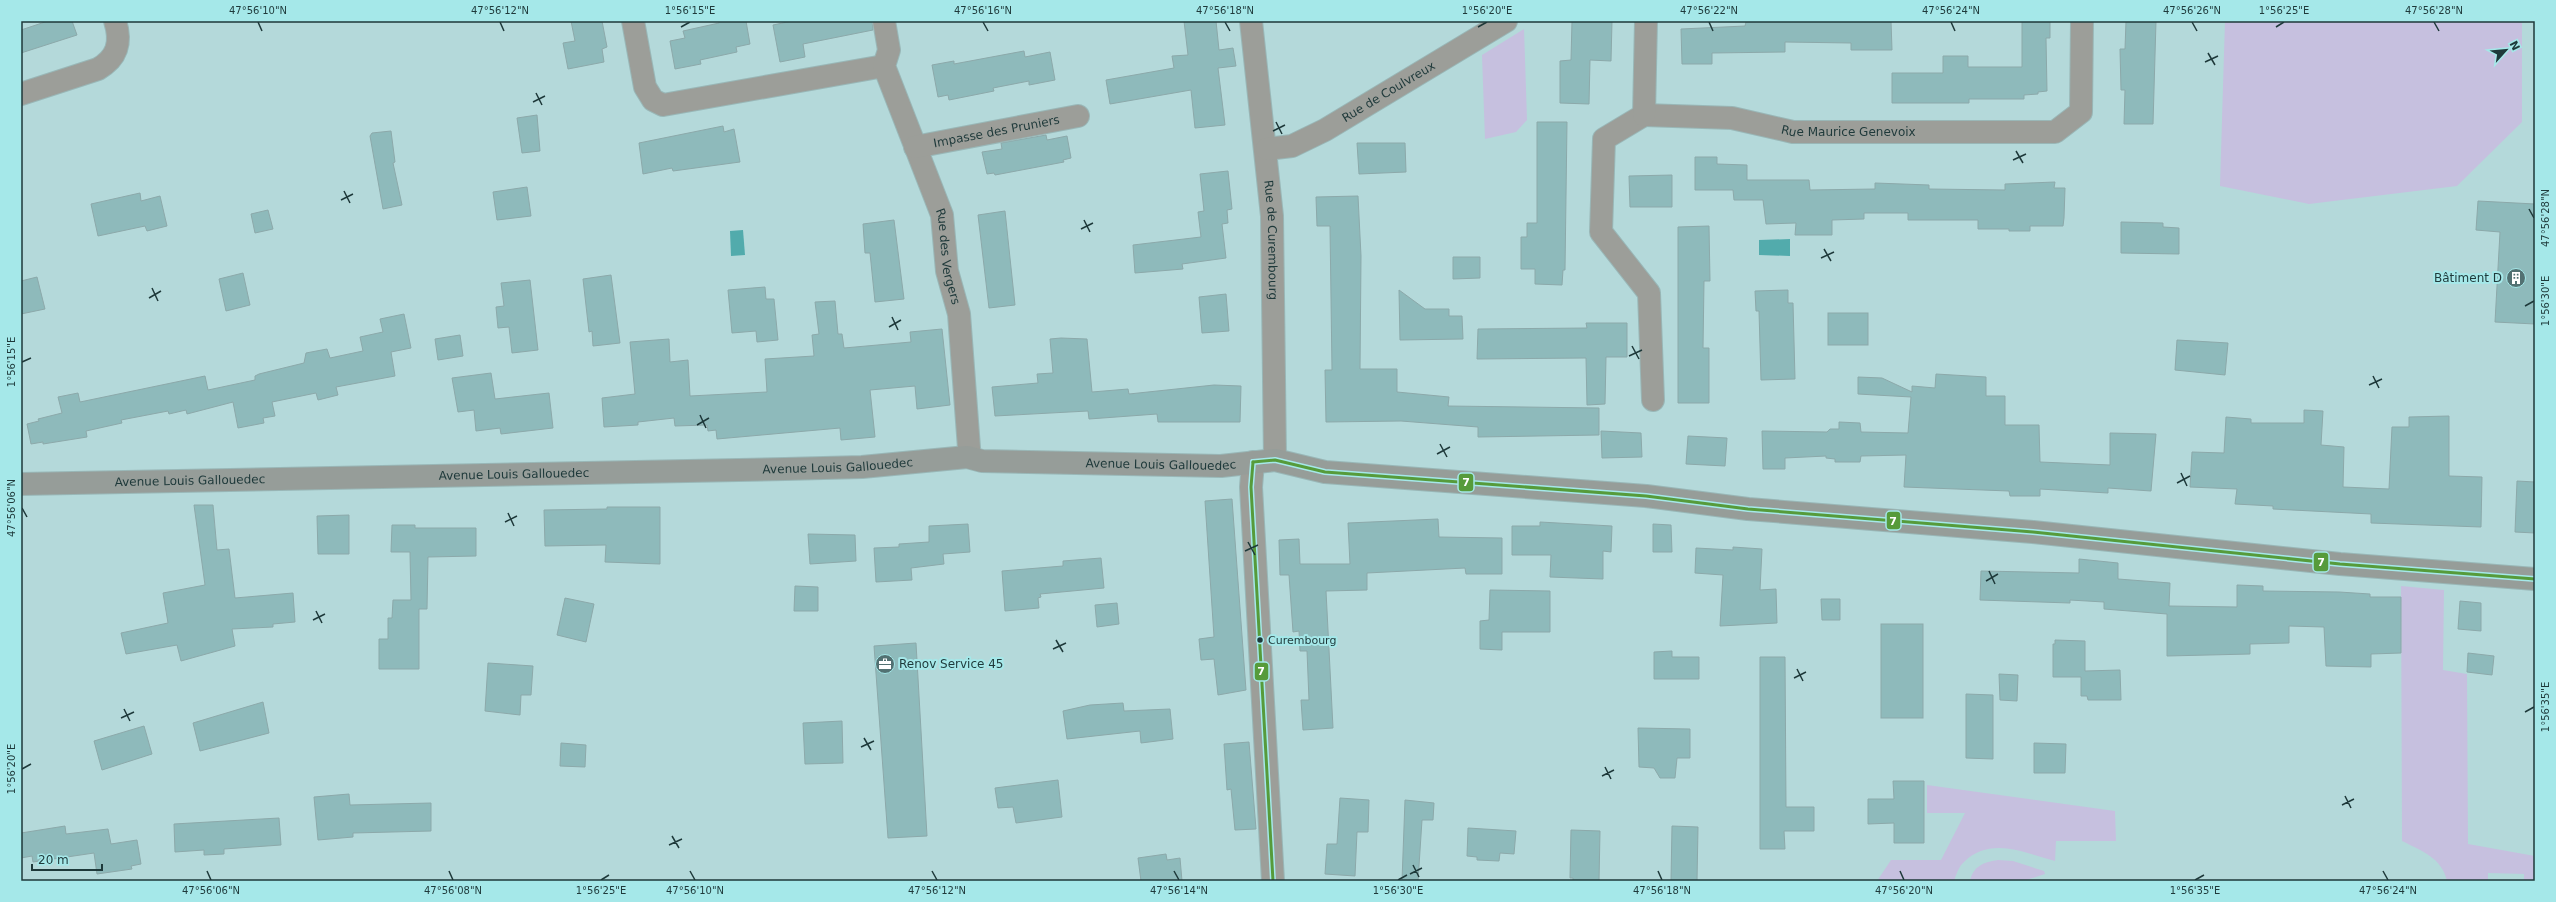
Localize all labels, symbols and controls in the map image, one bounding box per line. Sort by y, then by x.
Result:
text: 47°56'10"N [229,5,287,16]
text: 47°56'12"N [471,5,529,16]
text: 1°56'15"E [665,5,715,16]
text: 47°56'16"N [954,5,1012,16]
text: 47°56'18"N [1196,5,1254,16]
text: 1°56'20"E [1462,5,1512,16]
text: 47°56'22"N [1680,5,1738,16]
text: 47°56'24"N [1922,5,1980,16]
text: 47°56'26"N [2163,5,2221,16]
text: 1°56'25"E [2259,5,2309,16]
text: 47°56'28"N [2405,5,2463,16]
north arrow [2486,30,2526,70]
text: N [2507,39,2522,53]
street label: Rue de Coulvreux [1339,58,1438,125]
street label: Impasse des Pruniers [932,113,1061,150]
street label: Rue Maurice Genevoix [1780,122,1916,140]
street label: Rue de Curembourg [1261,179,1280,300]
text: 47°56'28"N [2540,189,2551,247]
street label: Rue des Vergers [933,206,963,306]
building icon: Bâtiment D [2505,267,2527,289]
place label: Bâtiment D [2434,271,2502,285]
text: 1°56'30"E [2540,276,2551,326]
text: 1°56'15"E [6,337,17,387]
street label: Avenue Louis Gallouedec [762,455,914,476]
street label: Avenue Louis Gallouedec [1085,456,1237,473]
street label: Avenue Louis Gallouedec [438,466,589,483]
street label: Avenue Louis Gallouedec [115,472,265,489]
line badge: 7 [1458,473,1474,492]
text: 7 [1462,476,1470,489]
text: 47°56'06"N [6,479,17,537]
line badge: 7 [1886,511,1901,530]
text: 7 [1889,515,1897,528]
line badge: 7 [2313,552,2329,572]
text: 7 [2317,556,2325,569]
place label: Curembourg [1268,634,1336,647]
marker: Curembourg [1255,635,1265,645]
office icon: Renov Service 45 [874,653,896,675]
place label: Renov Service 45 [899,657,1003,671]
line badge: 7 [1254,662,1269,681]
text: 7 [1257,665,1265,678]
text: 1°56'35"E [2540,682,2551,732]
text: 1°56'20"E [6,744,17,794]
scale bar [32,846,102,872]
text: 20 m [38,853,69,867]
text: 47°56'06"N [182,885,240,896]
text: 47°56'08"N [424,885,482,896]
text: 1°56'25"E [576,885,626,896]
text: 47°56'10"N [666,885,724,896]
text: 47°56'12"N [908,885,966,896]
text: 47°56'14"N [1150,885,1208,896]
text: 1°56'30"E [1373,885,1423,896]
text: 47°56'18"N [1633,885,1691,896]
text: 47°56'20"N [1875,885,1933,896]
text: 1°56'35"E [2170,885,2220,896]
text: 47°56'24"N [2359,885,2417,896]

